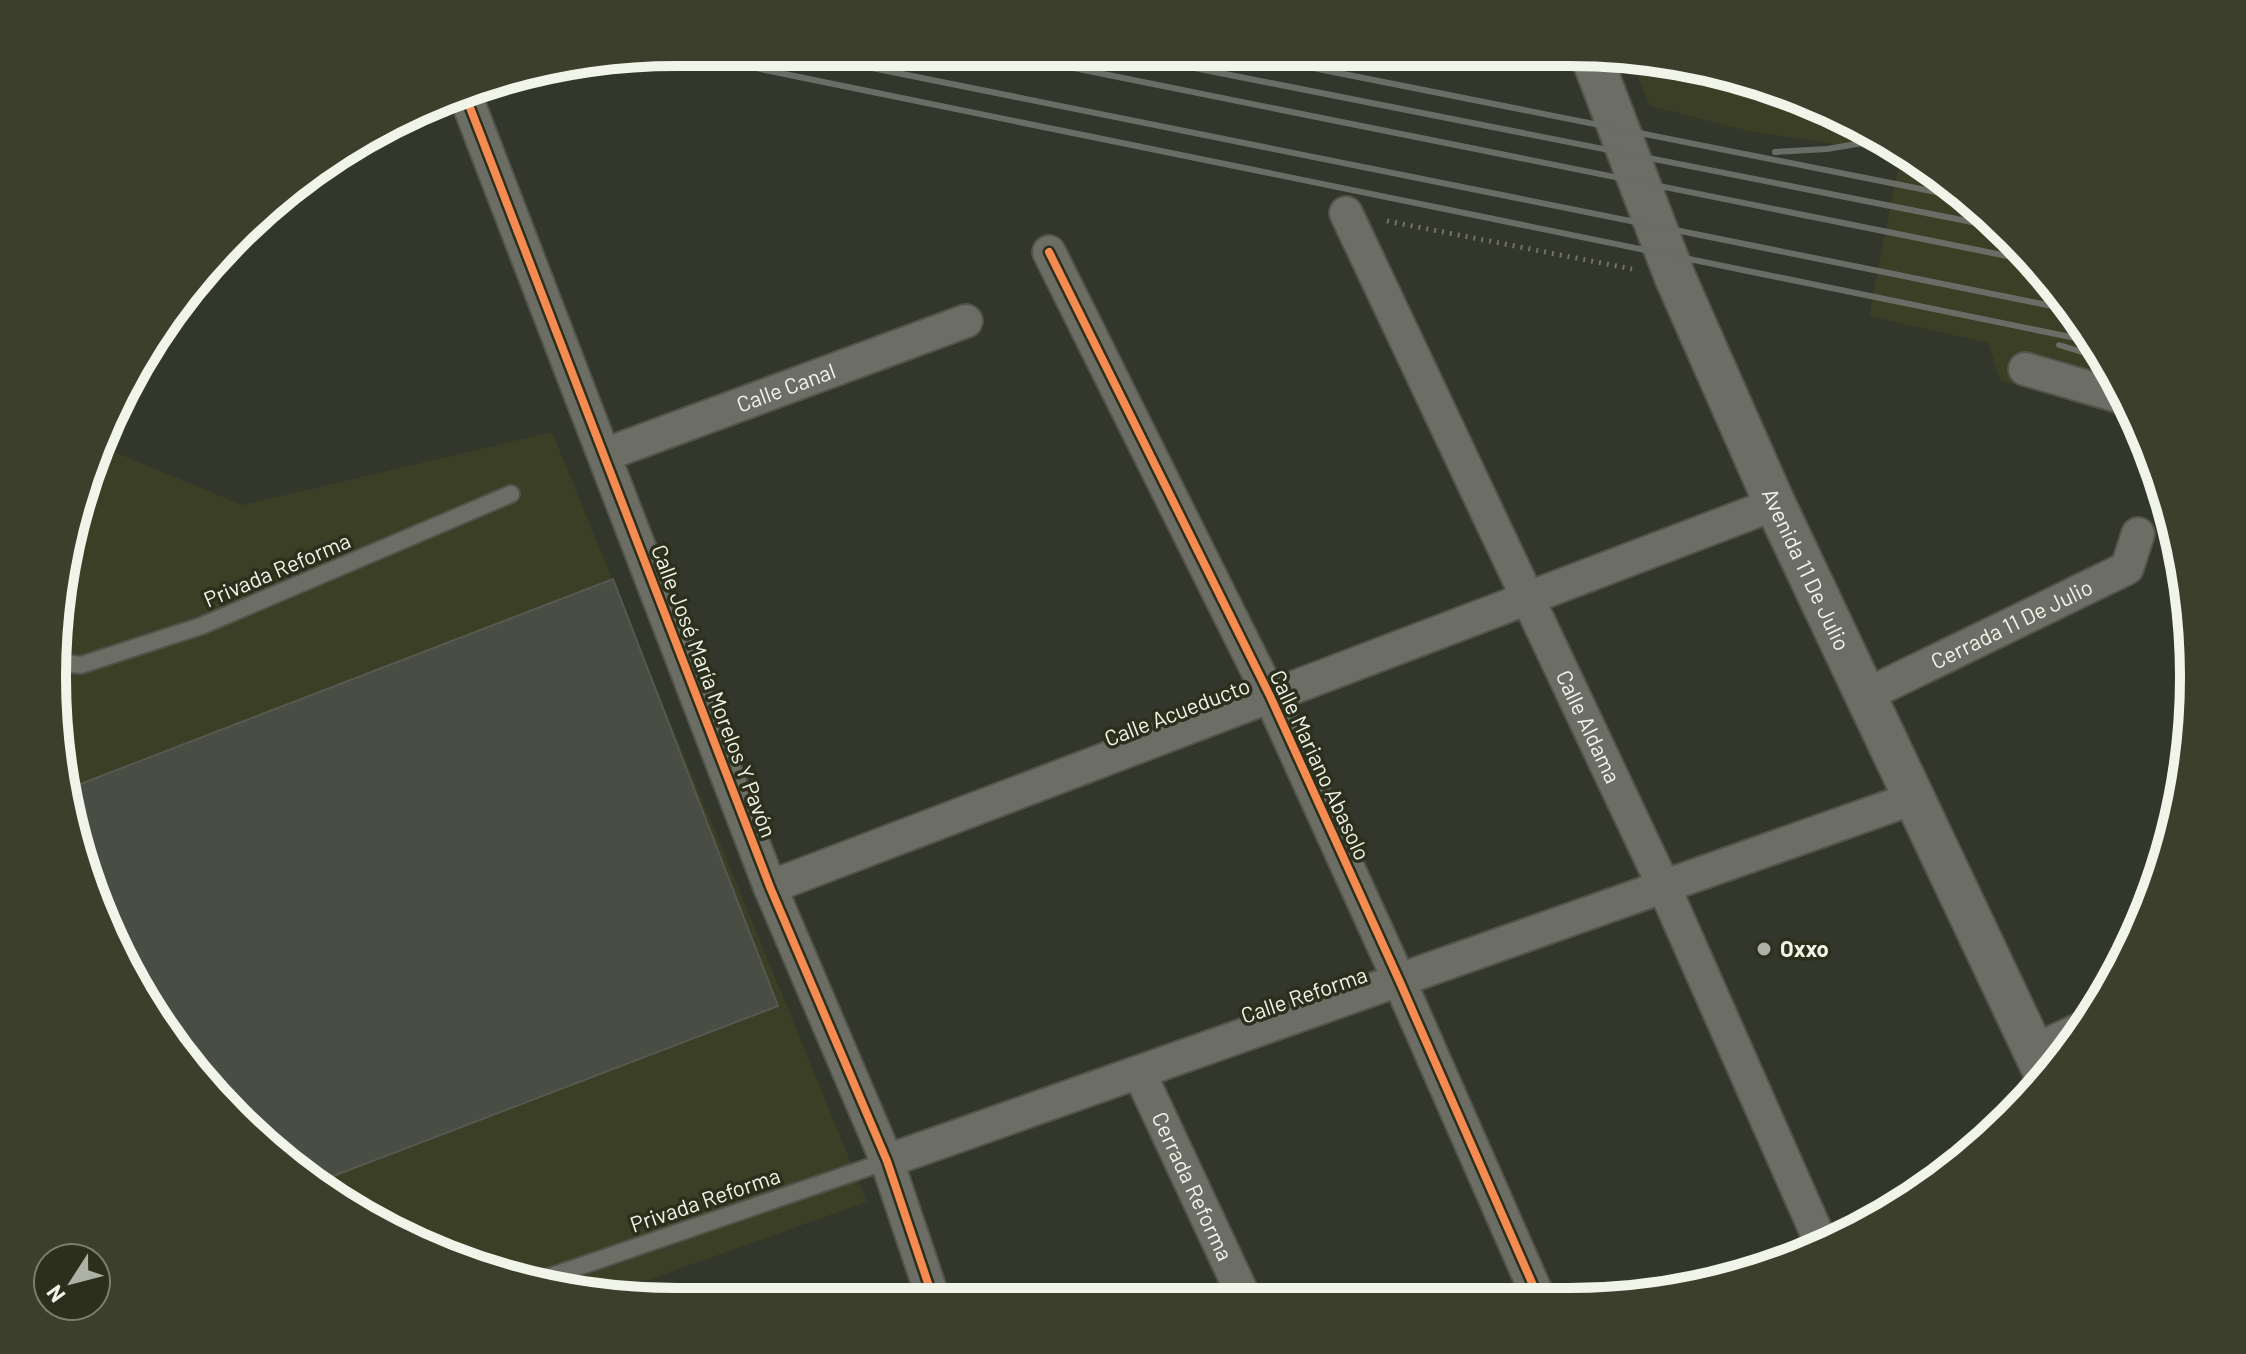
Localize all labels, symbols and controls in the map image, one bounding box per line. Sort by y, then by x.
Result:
street label: Calle Canal [733,357,839,417]
street label: Avenida 11 De Julio [1758,484,1856,654]
street label: Privada Reforma [199,526,354,612]
street label: Calle José María Morelos Y Pavón [647,541,783,841]
street label: Cerrada 11 De Julio [1926,573,2096,674]
street label: Calle Mariano Abasolo [1265,665,1376,864]
street label: Calle Aldama [1552,666,1627,787]
street label: Calle Acueducto [1100,671,1253,751]
place label: Oxxo [1780,935,1829,961]
marker: Oxxo [1755,940,1773,958]
street label: Calle Reforma [1237,960,1370,1028]
street label: Cerrada Reforma [1147,1107,1239,1264]
street label: Privada Reforma [626,1161,783,1237]
north arrow [32,1242,112,1322]
text: N [40,1281,70,1308]

